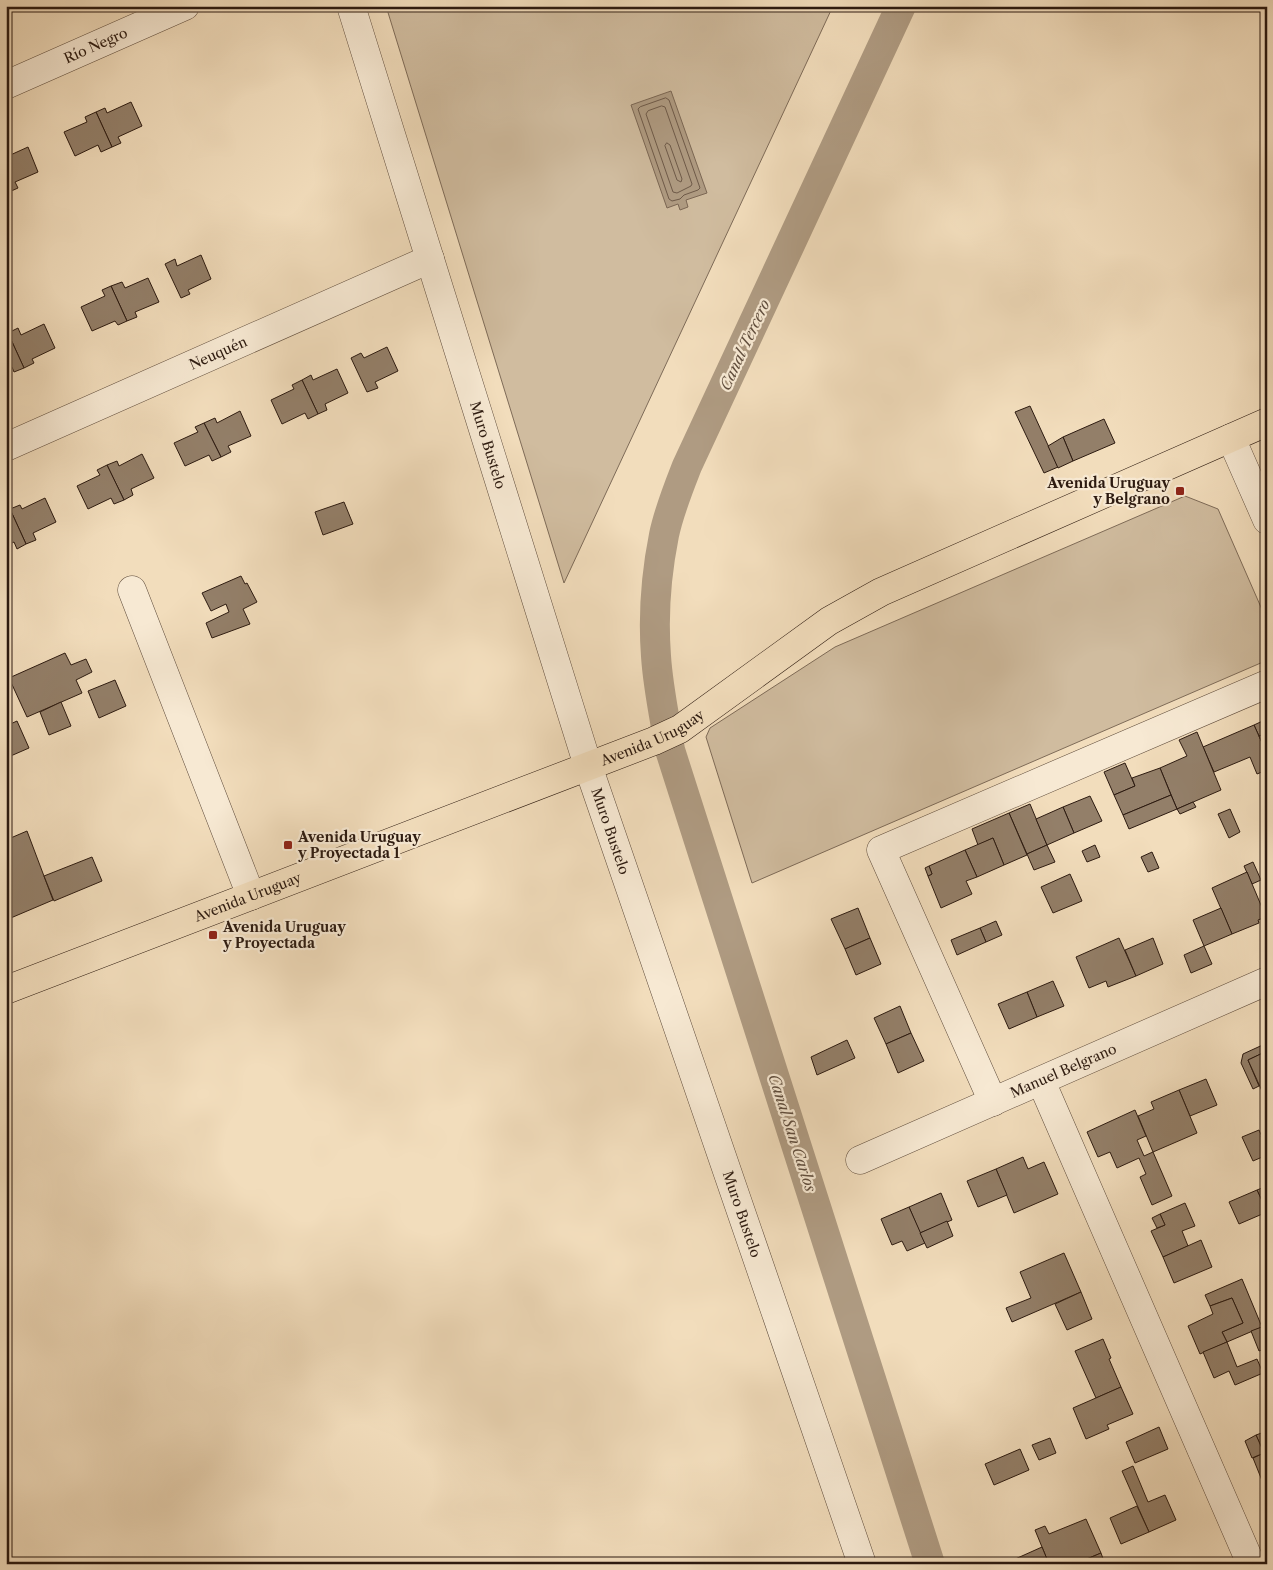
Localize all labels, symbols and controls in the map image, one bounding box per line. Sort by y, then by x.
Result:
street label: Río Negro [61,24,130,67]
water label: Canal Tercero [715,296,774,393]
street label: Neuquén [186,332,250,374]
street label: Muro Bustelo [466,399,510,491]
place label: Avenida Uruguay y Belgrano [1046,474,1170,508]
marker: Avenida Uruguay y Belgrano [1174,485,1186,497]
street label: Avenida Uruguay [597,705,708,770]
street label: Muro Bustelo [587,785,634,877]
place label: Avenida Uruguay y Proyectada 1 [297,828,421,862]
marker: Avenida Uruguay y Proyectada 1 [282,839,294,851]
street label: Avenida Uruguay [191,868,304,926]
place label: Avenida Uruguay y Proyectada [222,918,346,952]
marker: Avenida Uruguay y Proyectada [207,929,219,941]
street label: Manuel Belgrano [1007,1039,1119,1102]
water label: Canal San Carlos [764,1072,821,1195]
street label: Muro Bustelo [719,1168,765,1260]

